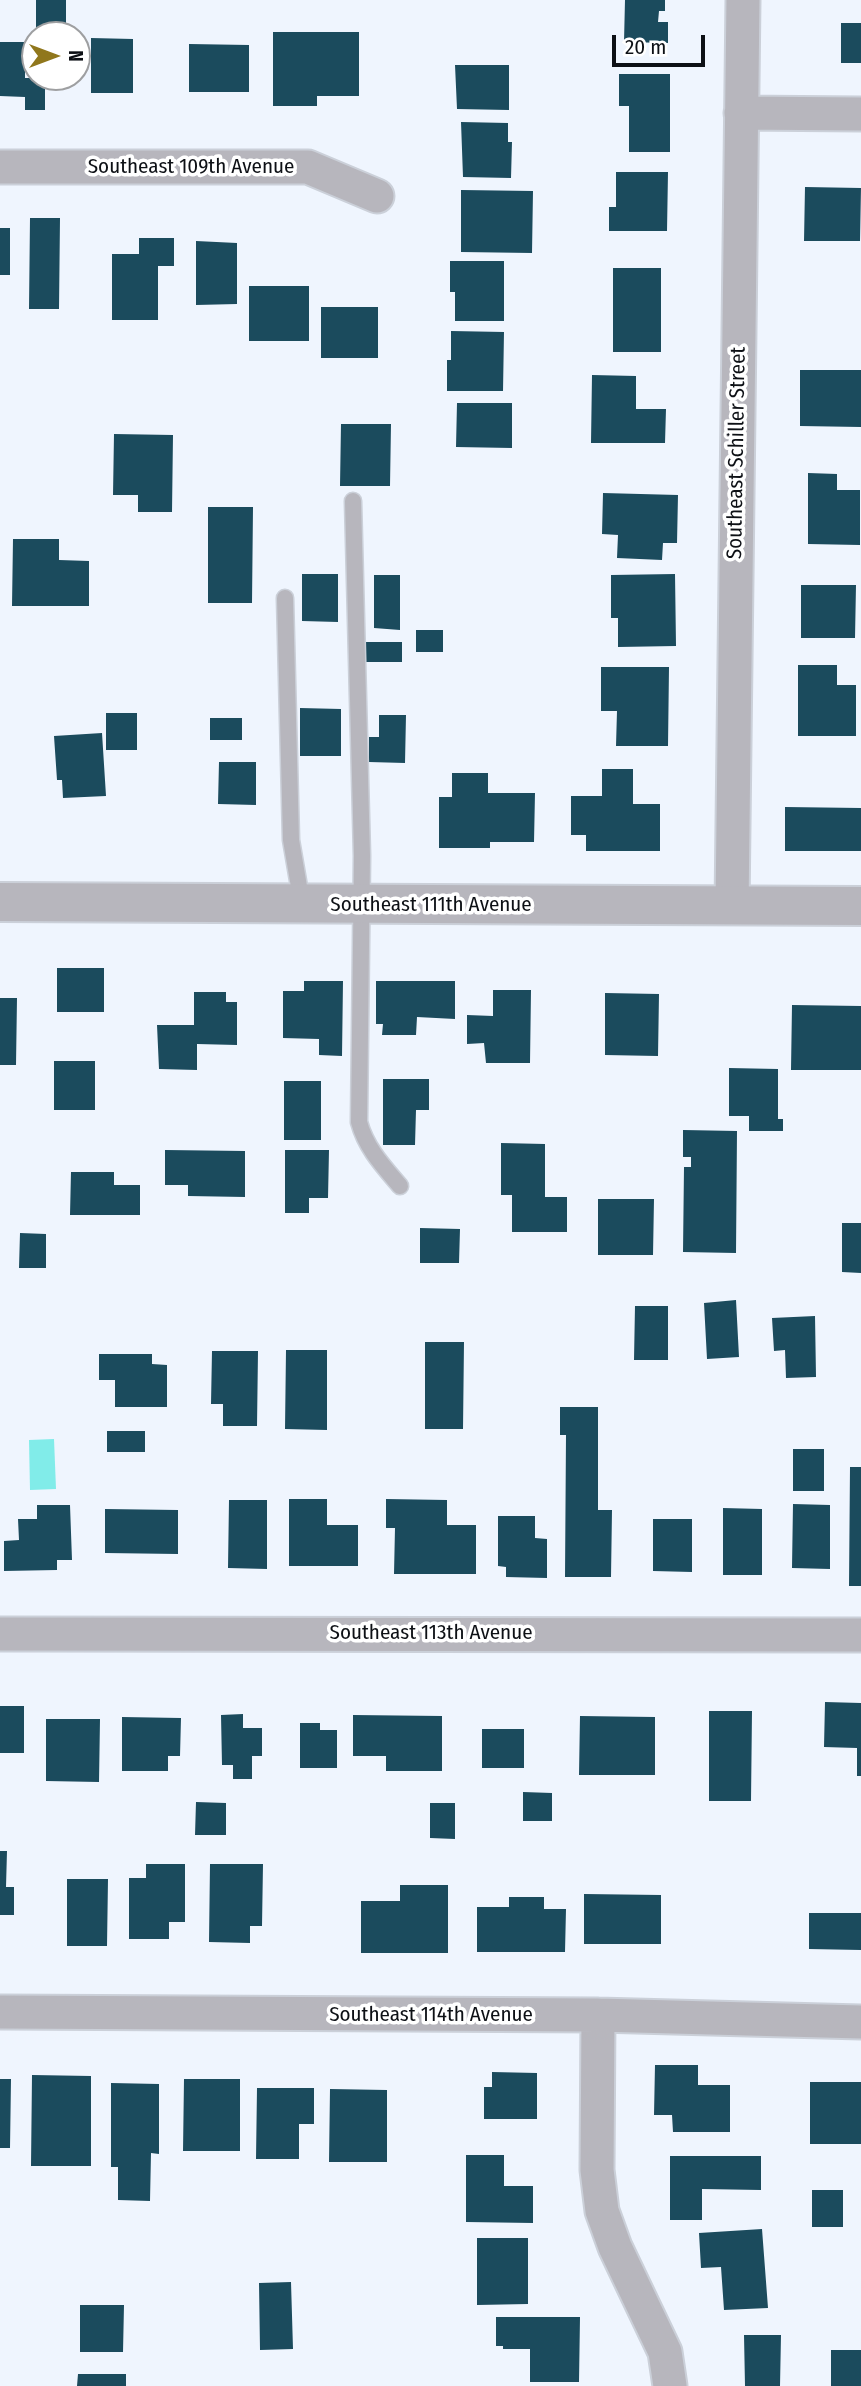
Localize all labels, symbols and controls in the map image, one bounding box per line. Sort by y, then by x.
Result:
north arrow [21,21,91,91]
scale bar [616,21,709,65]
text: 20 m [625,34,666,60]
text: N [64,50,87,62]
street label: Southeast 109th Avenue [88,154,294,180]
street label: Southeast Schiller Street [723,347,751,559]
street label: Southeast 111th Avenue [330,892,532,918]
street label: Southeast 113th Avenue [329,1620,533,1646]
street label: Southeast 114th Avenue [329,2002,533,2028]

